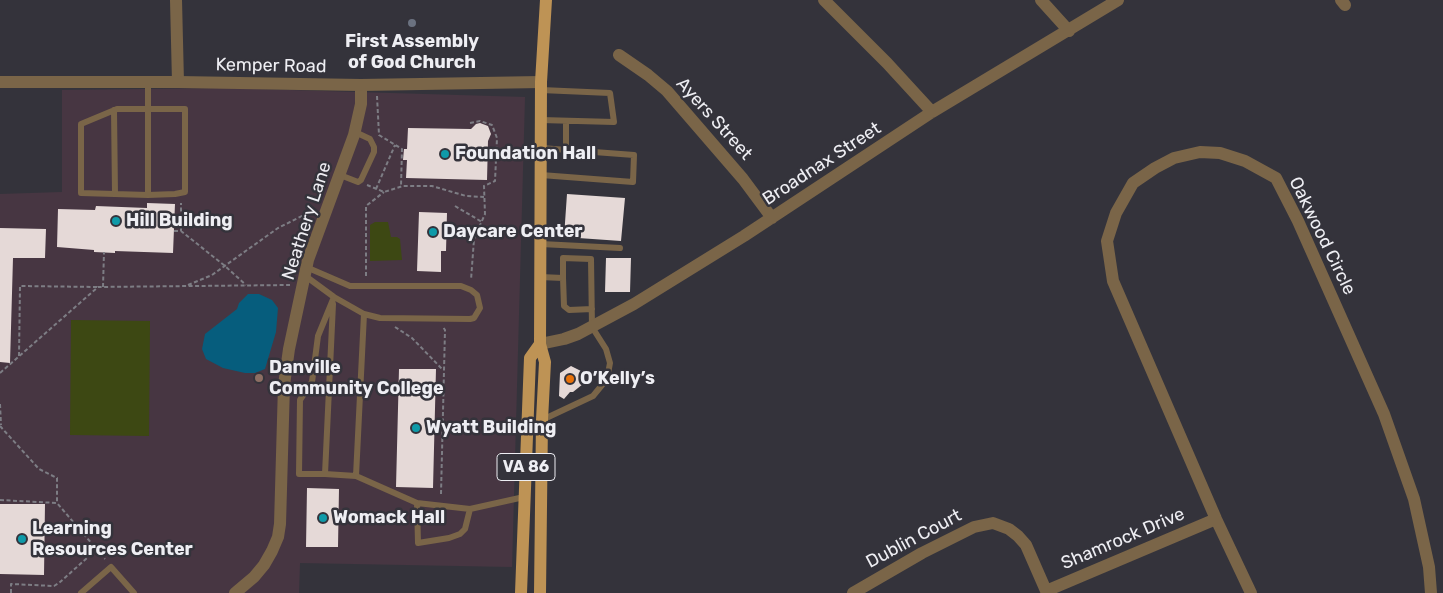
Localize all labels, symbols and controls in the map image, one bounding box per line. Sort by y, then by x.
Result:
marker: First Assembly of God Church [406,17,418,29]
place label: First Assembly of God Church [345,31,479,74]
street label: Kemper Road [215,54,327,78]
street label: Ayers Street [671,73,757,165]
street label: Broadnax Street [759,118,885,210]
place label: Foundation Hall [455,143,596,165]
marker: Foundation Hall [439,148,451,160]
street label: Neathery Lane [278,159,336,283]
street label: Oakwood Circle [1284,173,1360,299]
place label: Hill Building [126,210,233,232]
marker: Hill Building [110,215,122,227]
place label: Daycare Center [443,221,583,243]
marker: Daycare Center [427,226,439,238]
place label: Danville Community College [269,357,444,399]
place label: O’Kelly’s [580,368,655,390]
marker: Danville Community College [253,372,265,384]
marker: O’Kelly’s [564,373,576,385]
place label: Wyatt Building [426,417,556,439]
marker: Wyatt Building [410,422,422,434]
road number: VA 86 [497,454,555,481]
street label: Shamrock Drive [1058,503,1188,575]
street label: Dublin Court [863,505,965,573]
place label: Womack Hall [333,507,445,529]
marker: Womack Hall [317,512,329,524]
place label: Learning Resources Center [32,518,193,560]
marker: Learning Resources Center [16,533,28,545]

